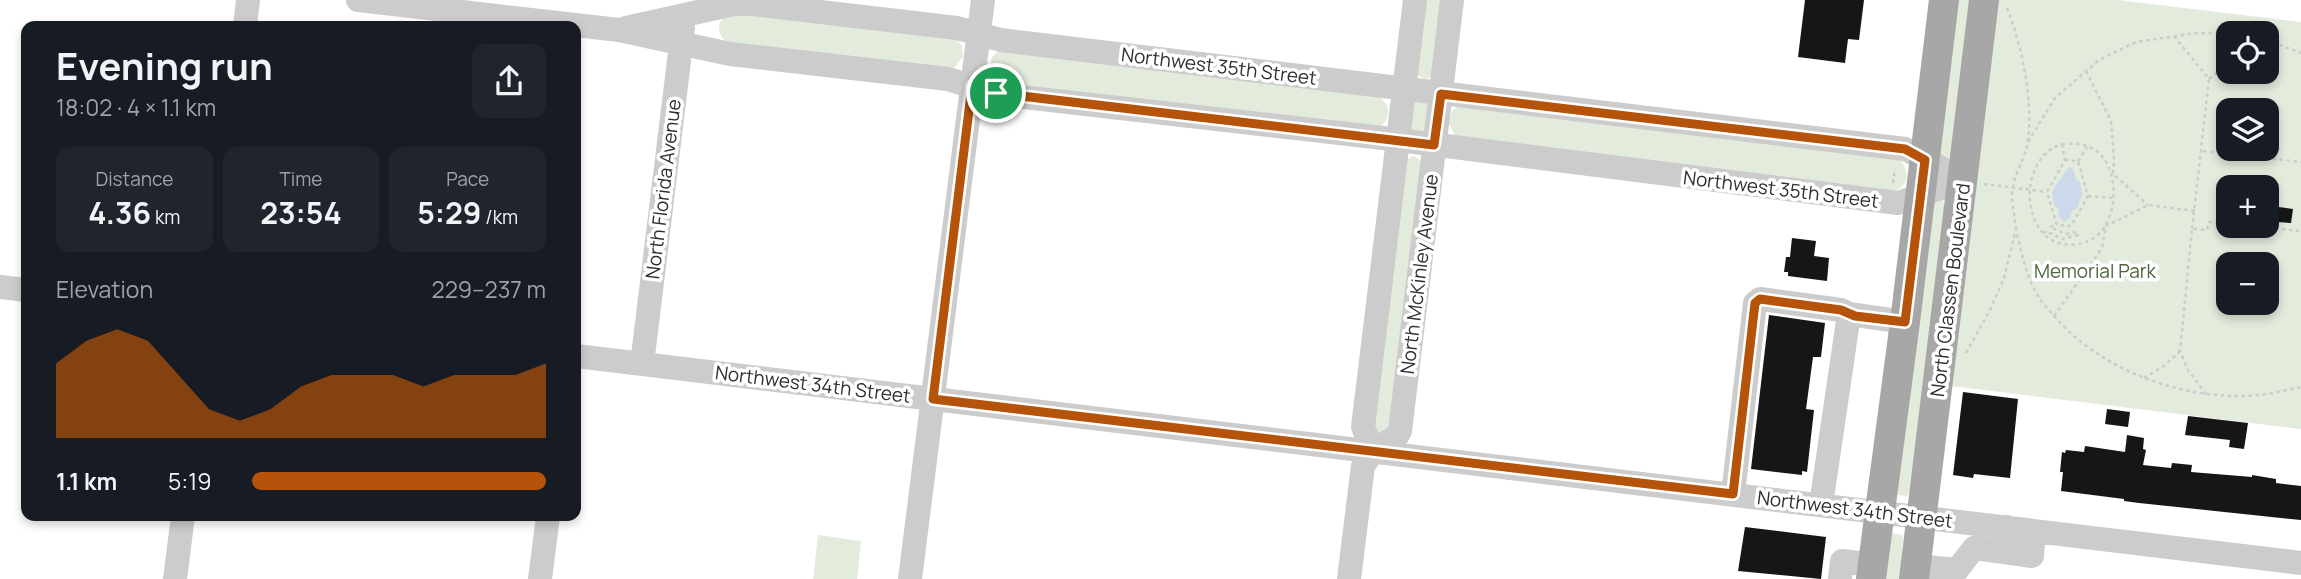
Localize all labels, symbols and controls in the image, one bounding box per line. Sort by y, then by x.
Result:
map controls [2216,21,2279,315]
button: locate [2216,21,2279,84]
text: Evening run [56,39,273,91]
street label: Northwest 35th Street [1120,41,1318,91]
button: share [472,44,546,118]
pin [966,63,1026,123]
icon: arrive [977,74,1015,112]
text: 18:02 · 4 × 1.1 km [56,91,216,123]
street label: North Florida Avenue [639,98,687,280]
button: layers [2216,98,2279,161]
street label: Northwest 35th Street [1682,164,1880,214]
text: Distance [95,166,173,192]
text: Time [280,166,322,192]
text: Pace [446,166,489,192]
street label: North McKinley Avenue [1394,172,1444,376]
button: + [2216,175,2279,238]
street label: North Classen Boulevard [1924,182,1976,398]
text: 4.36 [88,192,151,233]
text: 23:54 [260,192,342,233]
text: 5:29 [417,192,482,233]
text: km [151,204,180,230]
text: /km [482,204,518,230]
button: − [2216,252,2279,315]
park label: Memorial Park [2034,258,2157,284]
text: Elevation [56,273,153,305]
text: 229–237 m [432,273,546,305]
street label: Northwest 34th Street [714,359,912,409]
text: 1.1 km [56,465,117,497]
text: 5:19 [168,465,211,497]
street label: Northwest 34th Street [1756,484,1954,534]

